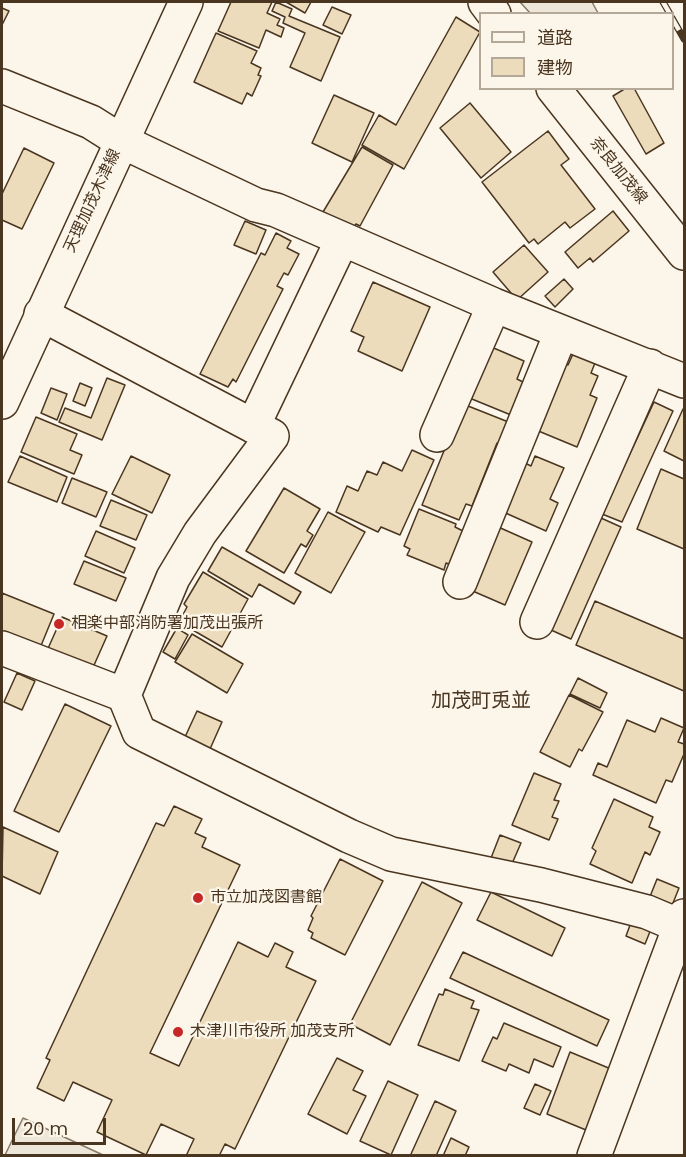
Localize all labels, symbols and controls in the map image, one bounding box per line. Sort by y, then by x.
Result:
legend [479,12,674,90]
text: 道路 [537,25,573,50]
text: 建物 [537,55,573,80]
street label: 奈良加茂線 [585,134,651,208]
street label: 天理加茂木津線 [61,146,125,256]
place label: 相楽中部消防署加茂出張所 [71,614,263,634]
marker: 相楽中部消防署加茂出張所 [52,617,66,631]
district label: 加茂町兎並 [431,690,531,714]
place label: 市立加茂図書館 [210,888,322,908]
marker: 市立加茂図書館 [191,891,205,905]
place label: 木津川市役所 加茂支所 [190,1022,354,1042]
marker: 木津川市役所 加茂支所 [171,1025,185,1039]
scale bar [15,1106,110,1144]
text: 20 m [23,1116,68,1141]

